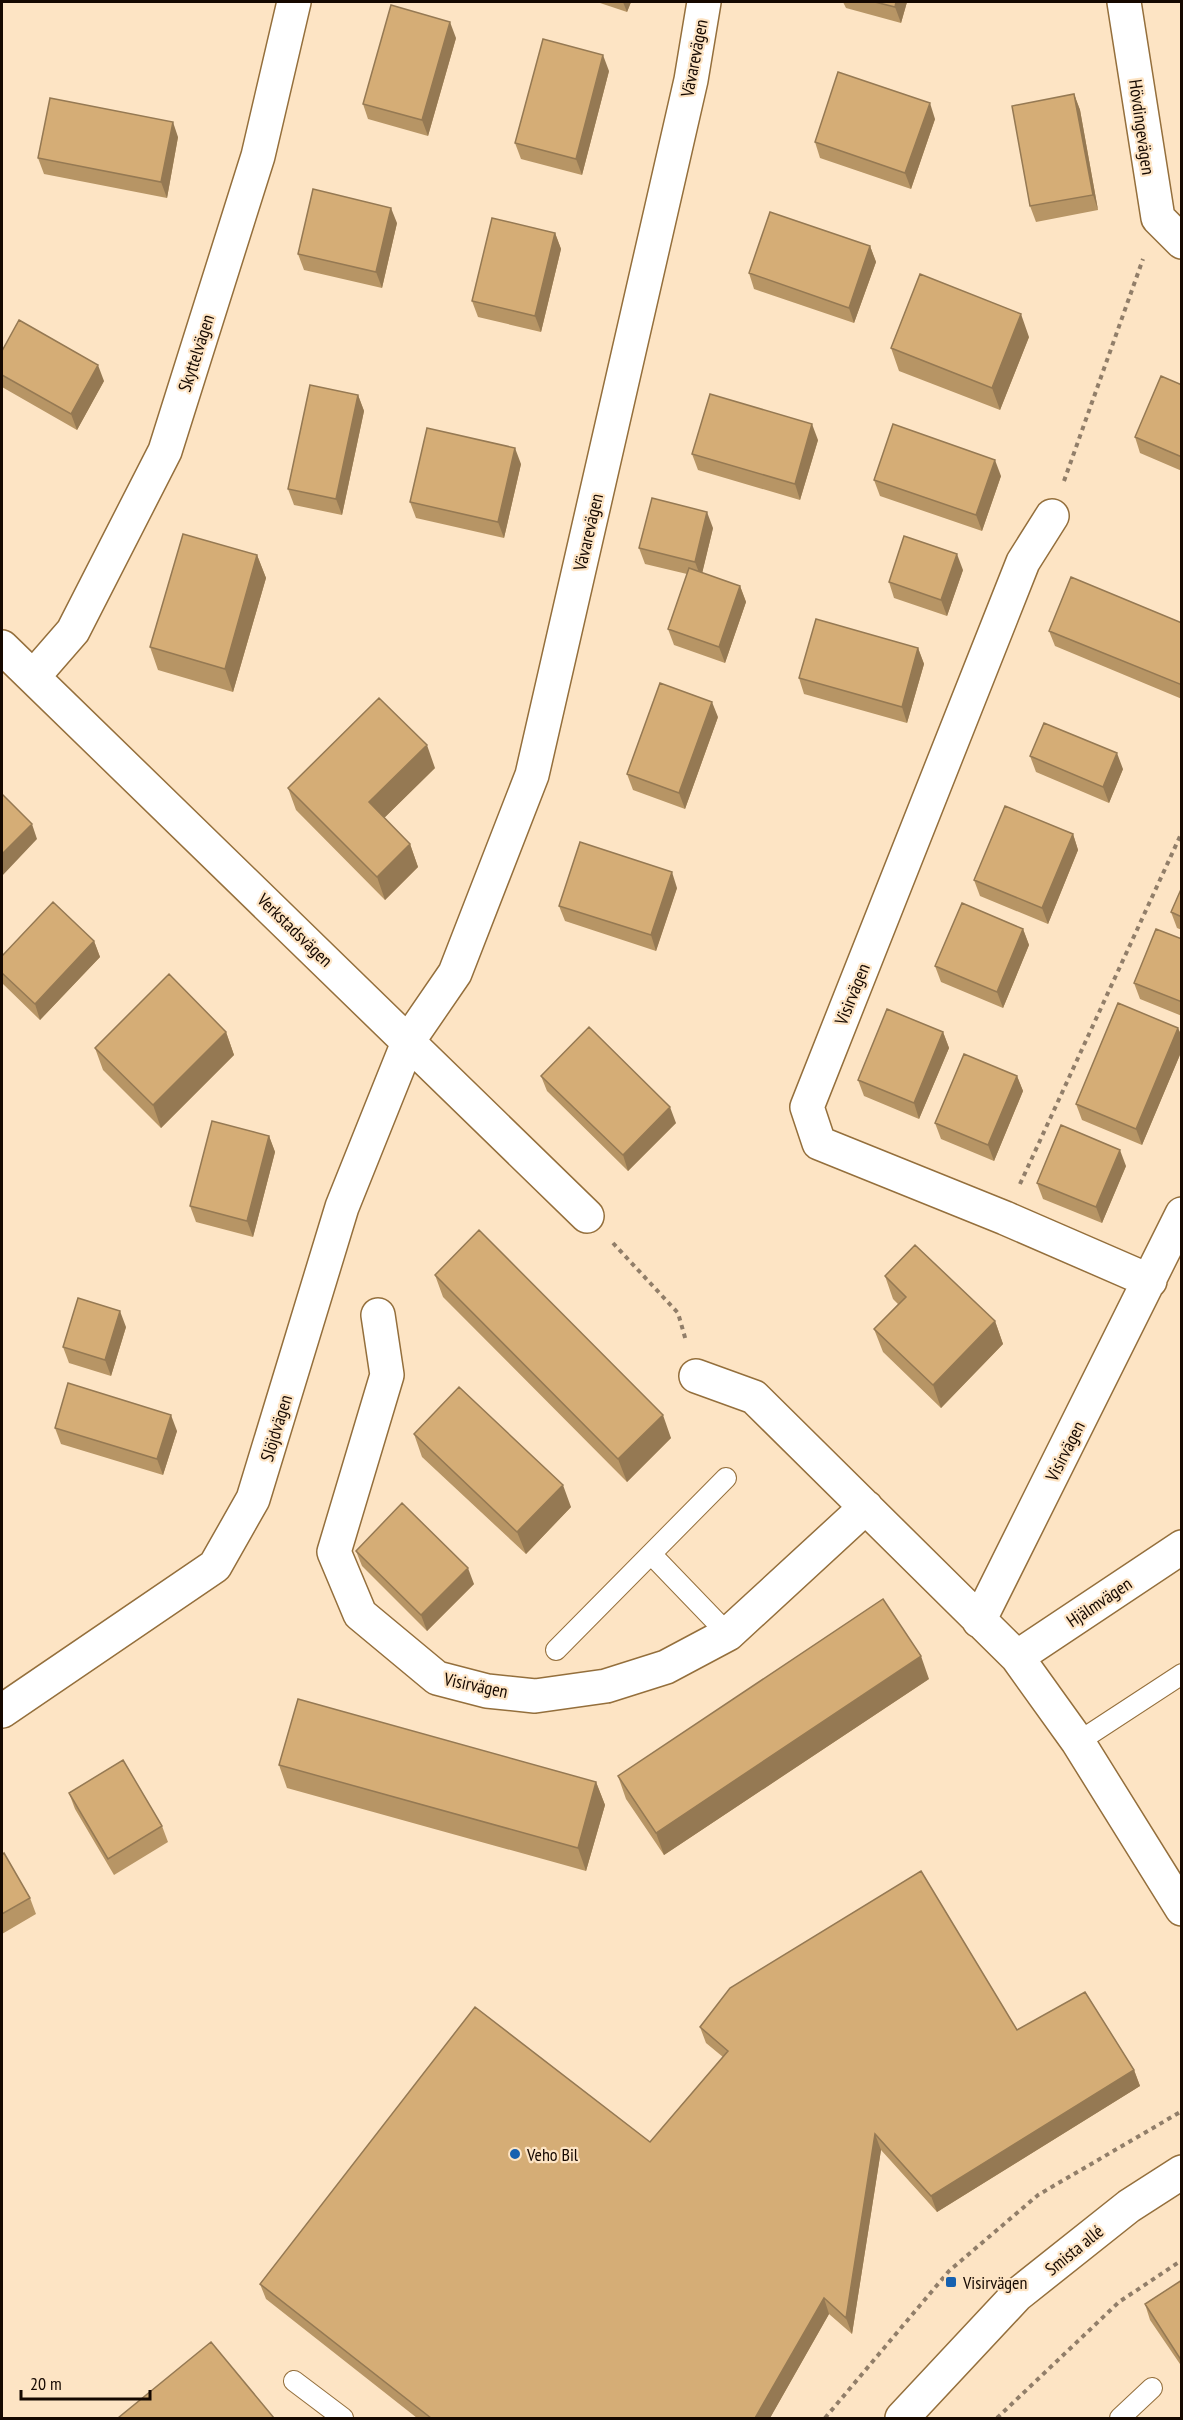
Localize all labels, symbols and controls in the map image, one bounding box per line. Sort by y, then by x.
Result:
street label: Vävarevägen [675,17,713,100]
street label: Hövdingevägen [1124,78,1160,176]
street label: Skyttelvägen [173,311,219,395]
street label: Vävarevägen [568,491,608,574]
street label: Verkstadsvägen [252,888,338,972]
street label: Visirvägen [829,960,875,1029]
street label: Slöjdvägen [255,1392,297,1464]
street label: Visirvägen [1040,1417,1090,1486]
street label: Hjälmvägen [1062,1572,1136,1632]
street label: Visirvägen [441,1667,510,1703]
place label: Veho Bil [526,2143,579,2166]
marker: Veho Bil [508,2147,522,2161]
street label: Smista allé [1040,2220,1108,2280]
place label: Visirvägen [962,2271,1027,2294]
marker: Visirvägen [944,2275,958,2289]
scale bar [21,2363,150,2401]
text: 20 m [30,2372,62,2395]

